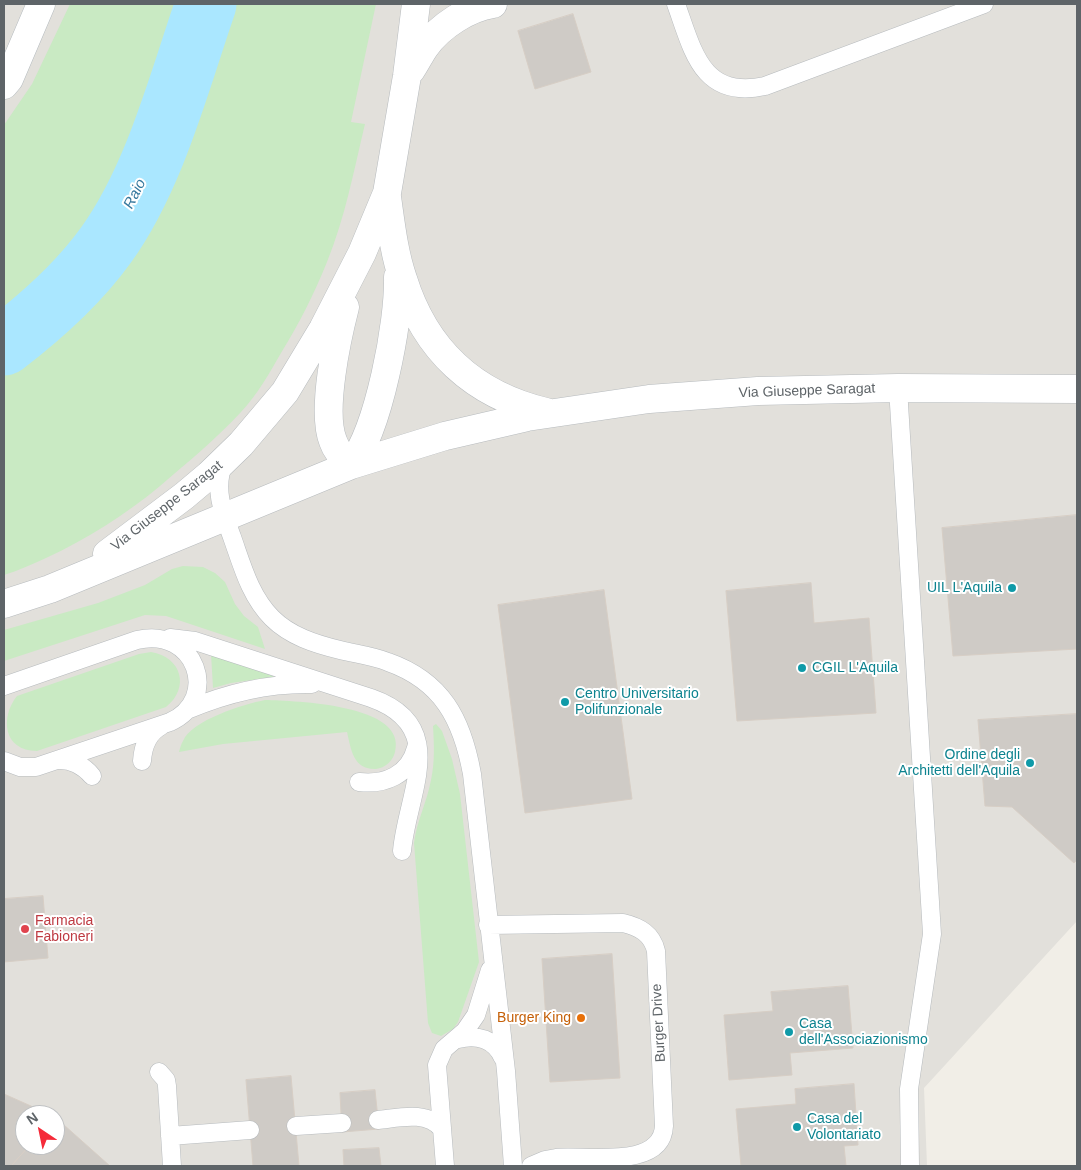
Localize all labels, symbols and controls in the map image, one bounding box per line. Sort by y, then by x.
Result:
water label: Raio [120,176,150,212]
street label: Via Giuseppe Saragat [738,380,876,402]
street label: Via Giuseppe Saragat [108,457,226,555]
place label: UIL L'Aquila [927,580,1002,596]
marker: UIL L'Aquila [1006,582,1018,594]
place label: CGIL L'Aquila [812,660,898,676]
marker: CGIL L'Aquila [796,662,808,674]
place label: Centro Universitario Polifunzionale [575,686,699,719]
marker: Centro Universitario Polifunzionale [559,696,571,708]
place label: Ordine degli Architetti dell'Aquila [898,747,1020,780]
marker: Ordine degli Architetti dell'Aquila [1024,757,1036,769]
place label: Farmacia Fabioneri [35,913,93,946]
marker: Farmacia Fabioneri [19,923,31,935]
street label: Burger Drive [649,983,669,1063]
place label: Burger King [497,1010,571,1026]
marker: Burger King [575,1012,587,1024]
place label: Casa dell'Associazionismo [799,1016,928,1048]
marker: Casa dell'Associazionismo [783,1026,795,1038]
north arrow [15,1105,65,1155]
text: N [24,1109,41,1128]
place label: Casa del Volontariato [807,1111,881,1144]
marker: Casa del Volontariato [791,1121,803,1133]

